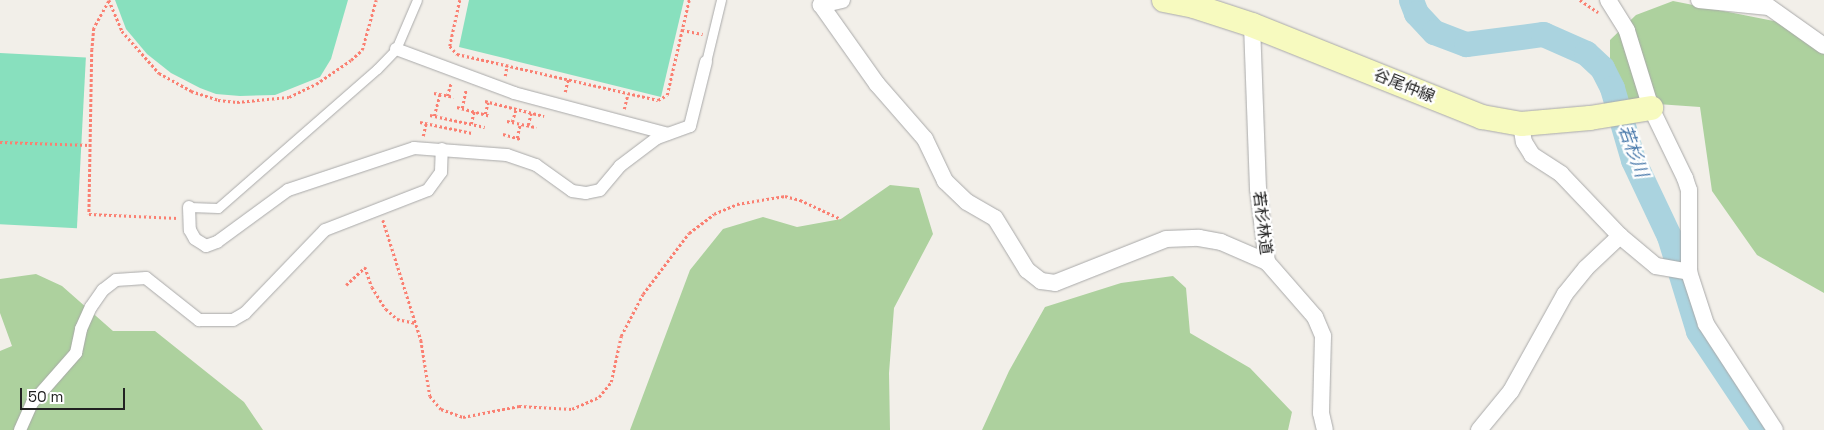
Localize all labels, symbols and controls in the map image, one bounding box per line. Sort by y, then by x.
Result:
street label: 谷尾仲線 [1371,65,1437,107]
water label: 若杉川 [1614,122,1652,180]
street label: 若杉林道 [1249,190,1275,256]
scale bar [22,378,128,410]
text: 50 m [28,387,63,406]

